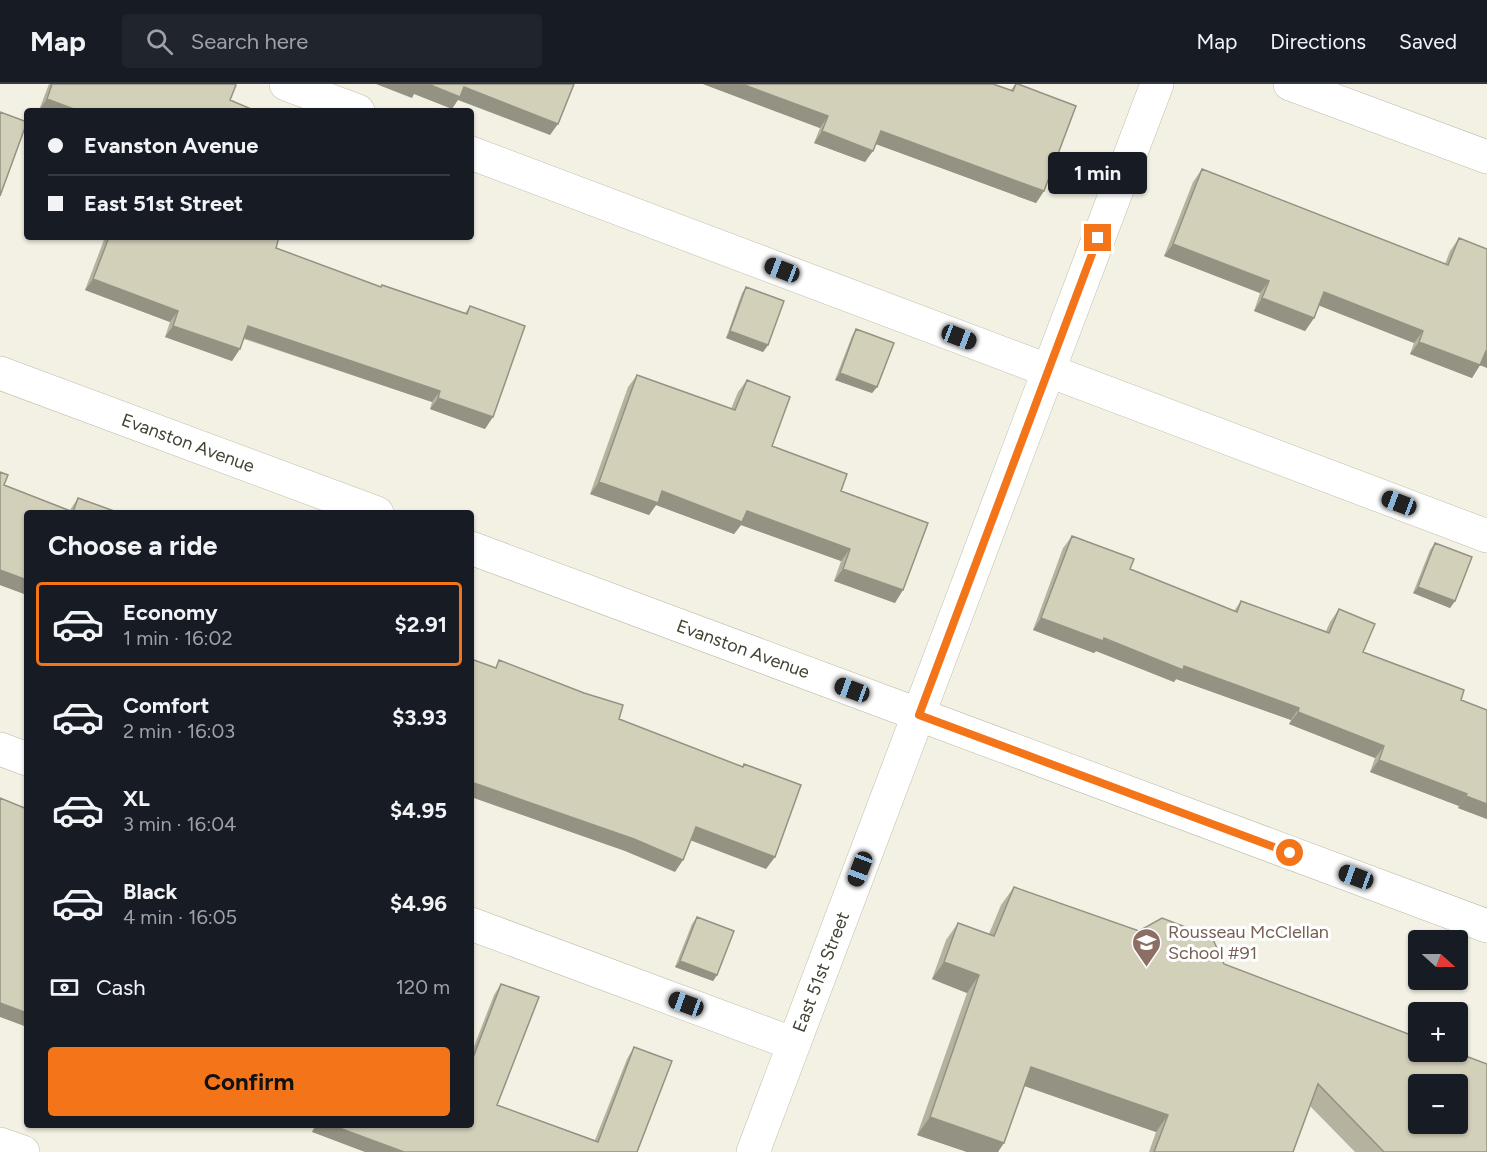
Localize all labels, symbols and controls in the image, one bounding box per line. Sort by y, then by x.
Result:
search box [122,14,542,68]
text: Map [30,24,86,58]
icon: search [143,25,176,58]
text: Search here [191,28,308,55]
text: Map [1196,29,1237,54]
text: Directions [1270,29,1366,54]
text: Saved [1399,29,1457,54]
text: Evanston Avenue [84,132,259,159]
callout: 1 min [1048,151,1148,193]
text: 1 min [1074,161,1121,185]
text: East 51st Street [84,190,243,217]
route end [1084,224,1111,251]
car [762,255,802,285]
car [939,322,979,352]
street label: Evanston Avenue [118,409,258,477]
car [1379,488,1419,518]
text: Choose a ride [48,529,217,562]
icon: car [51,597,105,651]
text: Economy [123,599,218,626]
text: $2.91 [395,611,447,638]
street label: Evanston Avenue [673,615,813,683]
text: 1 min · 16:02 [123,626,233,650]
car [832,675,872,705]
icon: car [51,690,105,744]
text: Comfort [123,692,209,719]
text: $3.93 [392,704,447,731]
text: 2 min · 16:03 [123,719,235,743]
icon: car [51,783,105,837]
text: XL [123,785,150,812]
text: $4.95 [390,797,447,824]
text: 3 min · 16:04 [123,812,236,836]
route start [1276,839,1303,866]
car [845,849,875,889]
car [1336,862,1376,892]
icon: car [51,876,105,930]
text: Black [123,878,177,905]
text: $4.96 [390,890,447,917]
text: 4 min · 16:05 [123,905,237,929]
street label: East 51st Street [788,908,854,1035]
place label: Rousseau McClellan School #91 [1168,921,1329,964]
school or university icon: Rousseau McClellan School #91 [1131,926,1163,968]
north arrow [1408,930,1468,990]
map controls [1408,930,1468,1134]
icon: cash [48,971,81,1004]
text: Cash [96,974,146,1001]
text: 120 m [396,975,450,999]
car [666,989,706,1019]
button: + [1408,1002,1468,1062]
button: Confirm [48,1047,450,1116]
button: − [1408,1074,1468,1134]

